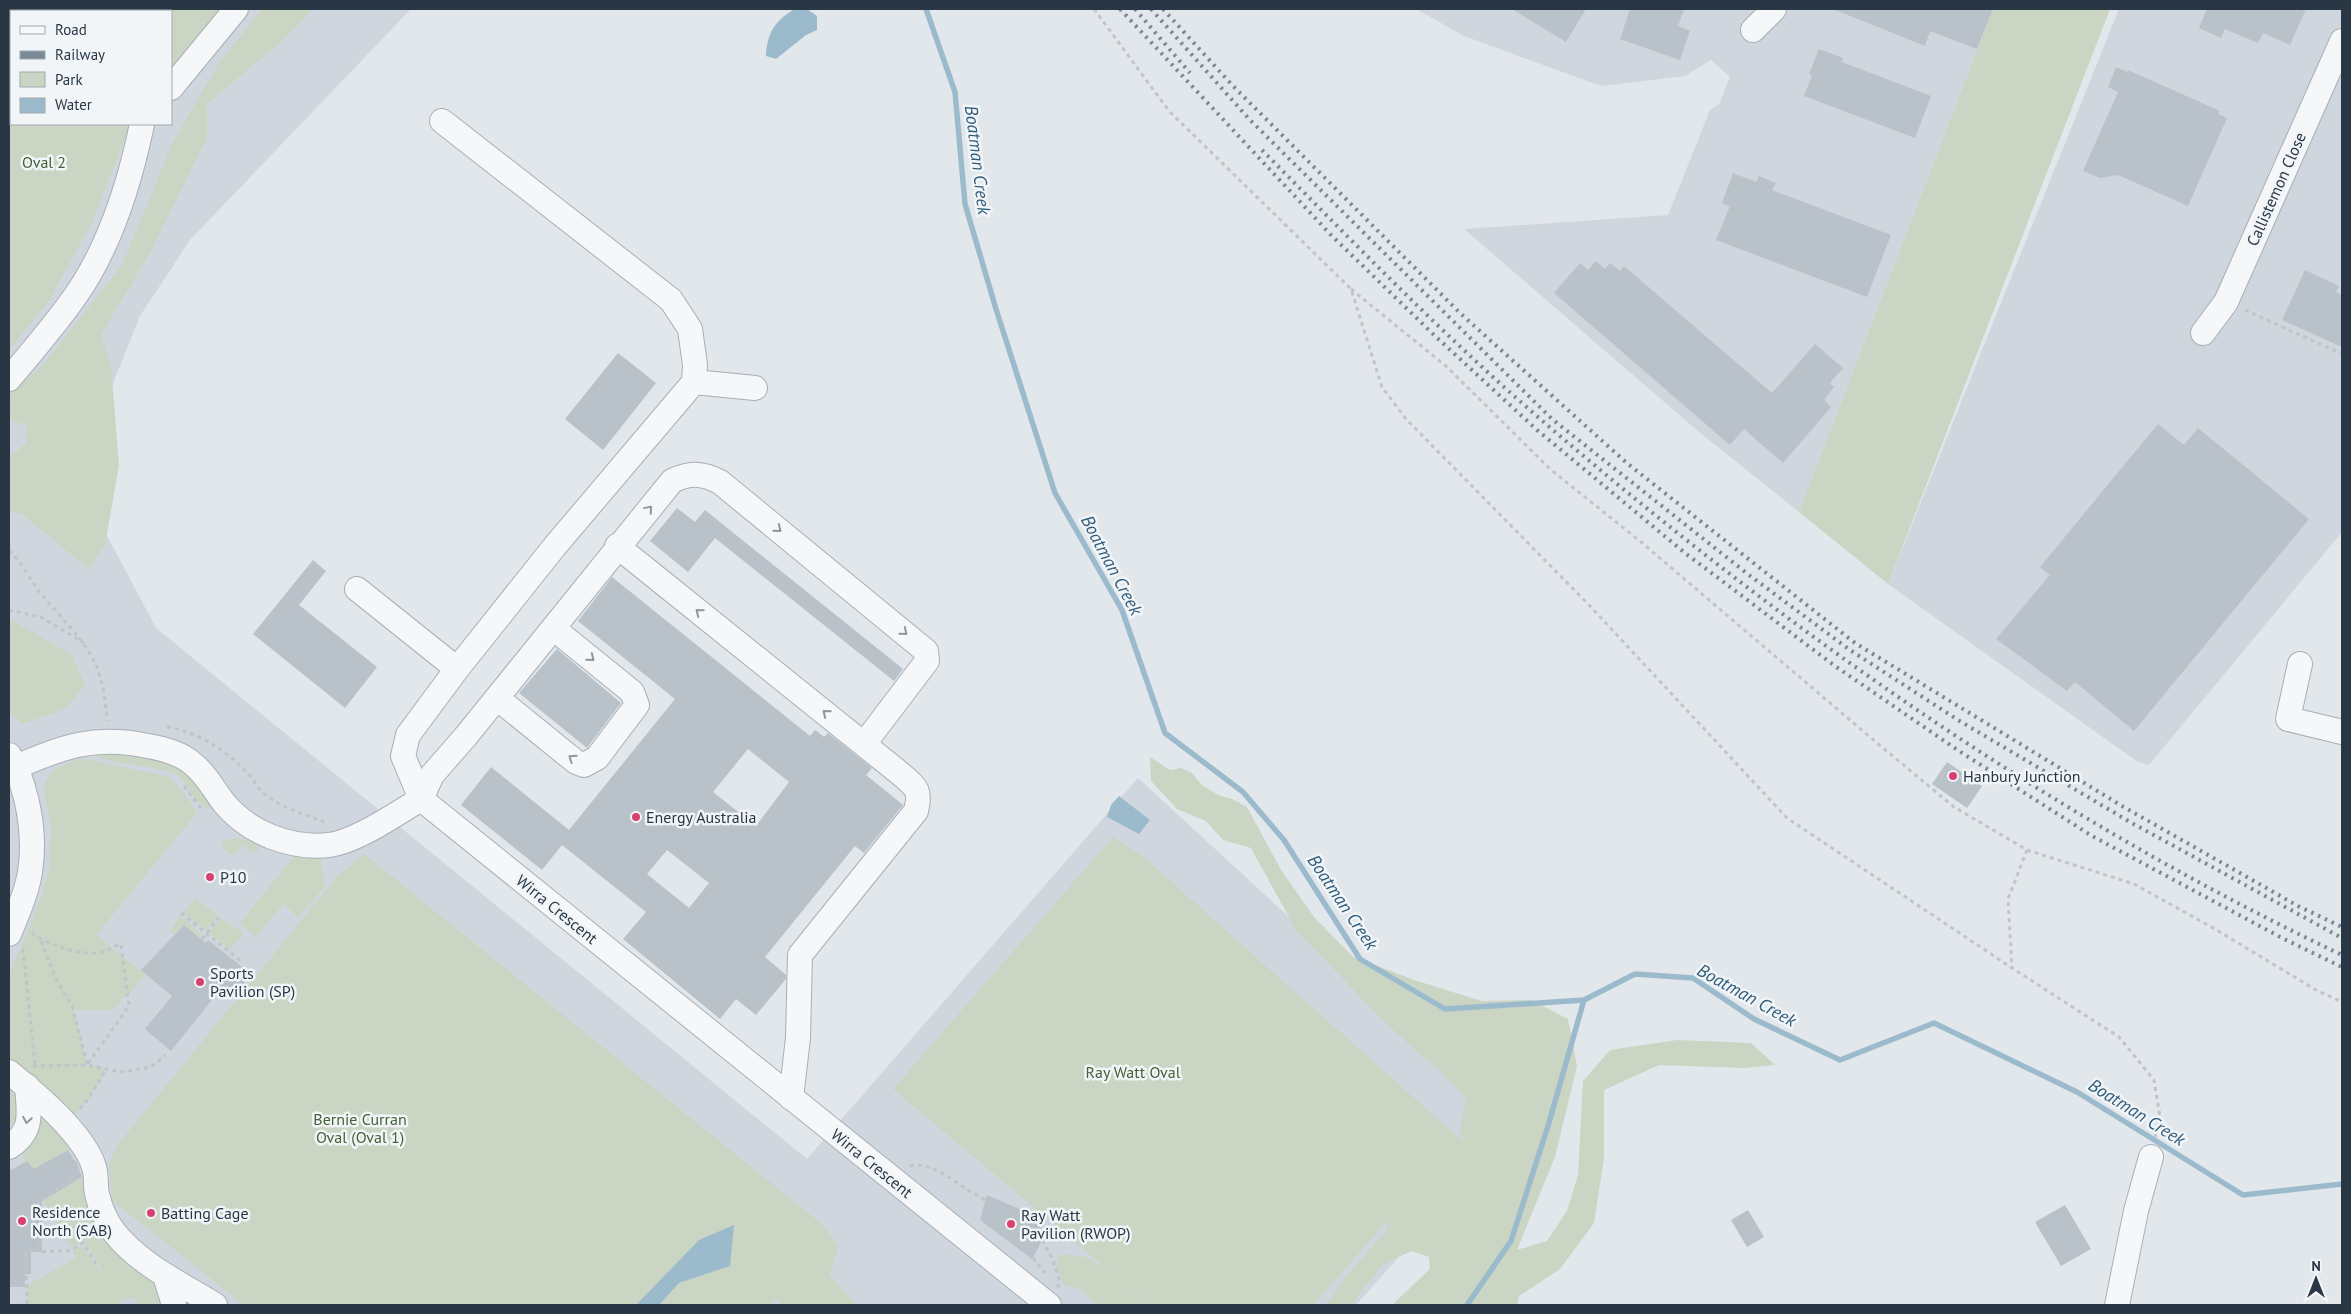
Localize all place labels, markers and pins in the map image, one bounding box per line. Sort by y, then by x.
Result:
place label: Hanbury Junction [1963,766,2081,786]
marker: Hanbury Junction [1947,770,1959,782]
place label: Energy Australia [646,807,757,827]
marker: Energy Australia [630,811,642,823]
place label: P10 [220,867,247,887]
marker: P10 [204,871,216,883]
place label: Sports Pavilion (SP) [210,963,295,1001]
marker: Sports Pavilion (SP) [194,976,206,988]
place label: Residence North (SAB) [32,1202,112,1240]
place label: Batting Cage [161,1203,249,1223]
place label: Ray Watt Pavilion (RWOP) [1021,1205,1131,1243]
marker: Batting Cage [145,1207,157,1219]
marker: Residence North (SAB) [16,1215,28,1227]
marker: Ray Watt Pavilion (RWOP) [1005,1218,1017,1230]

